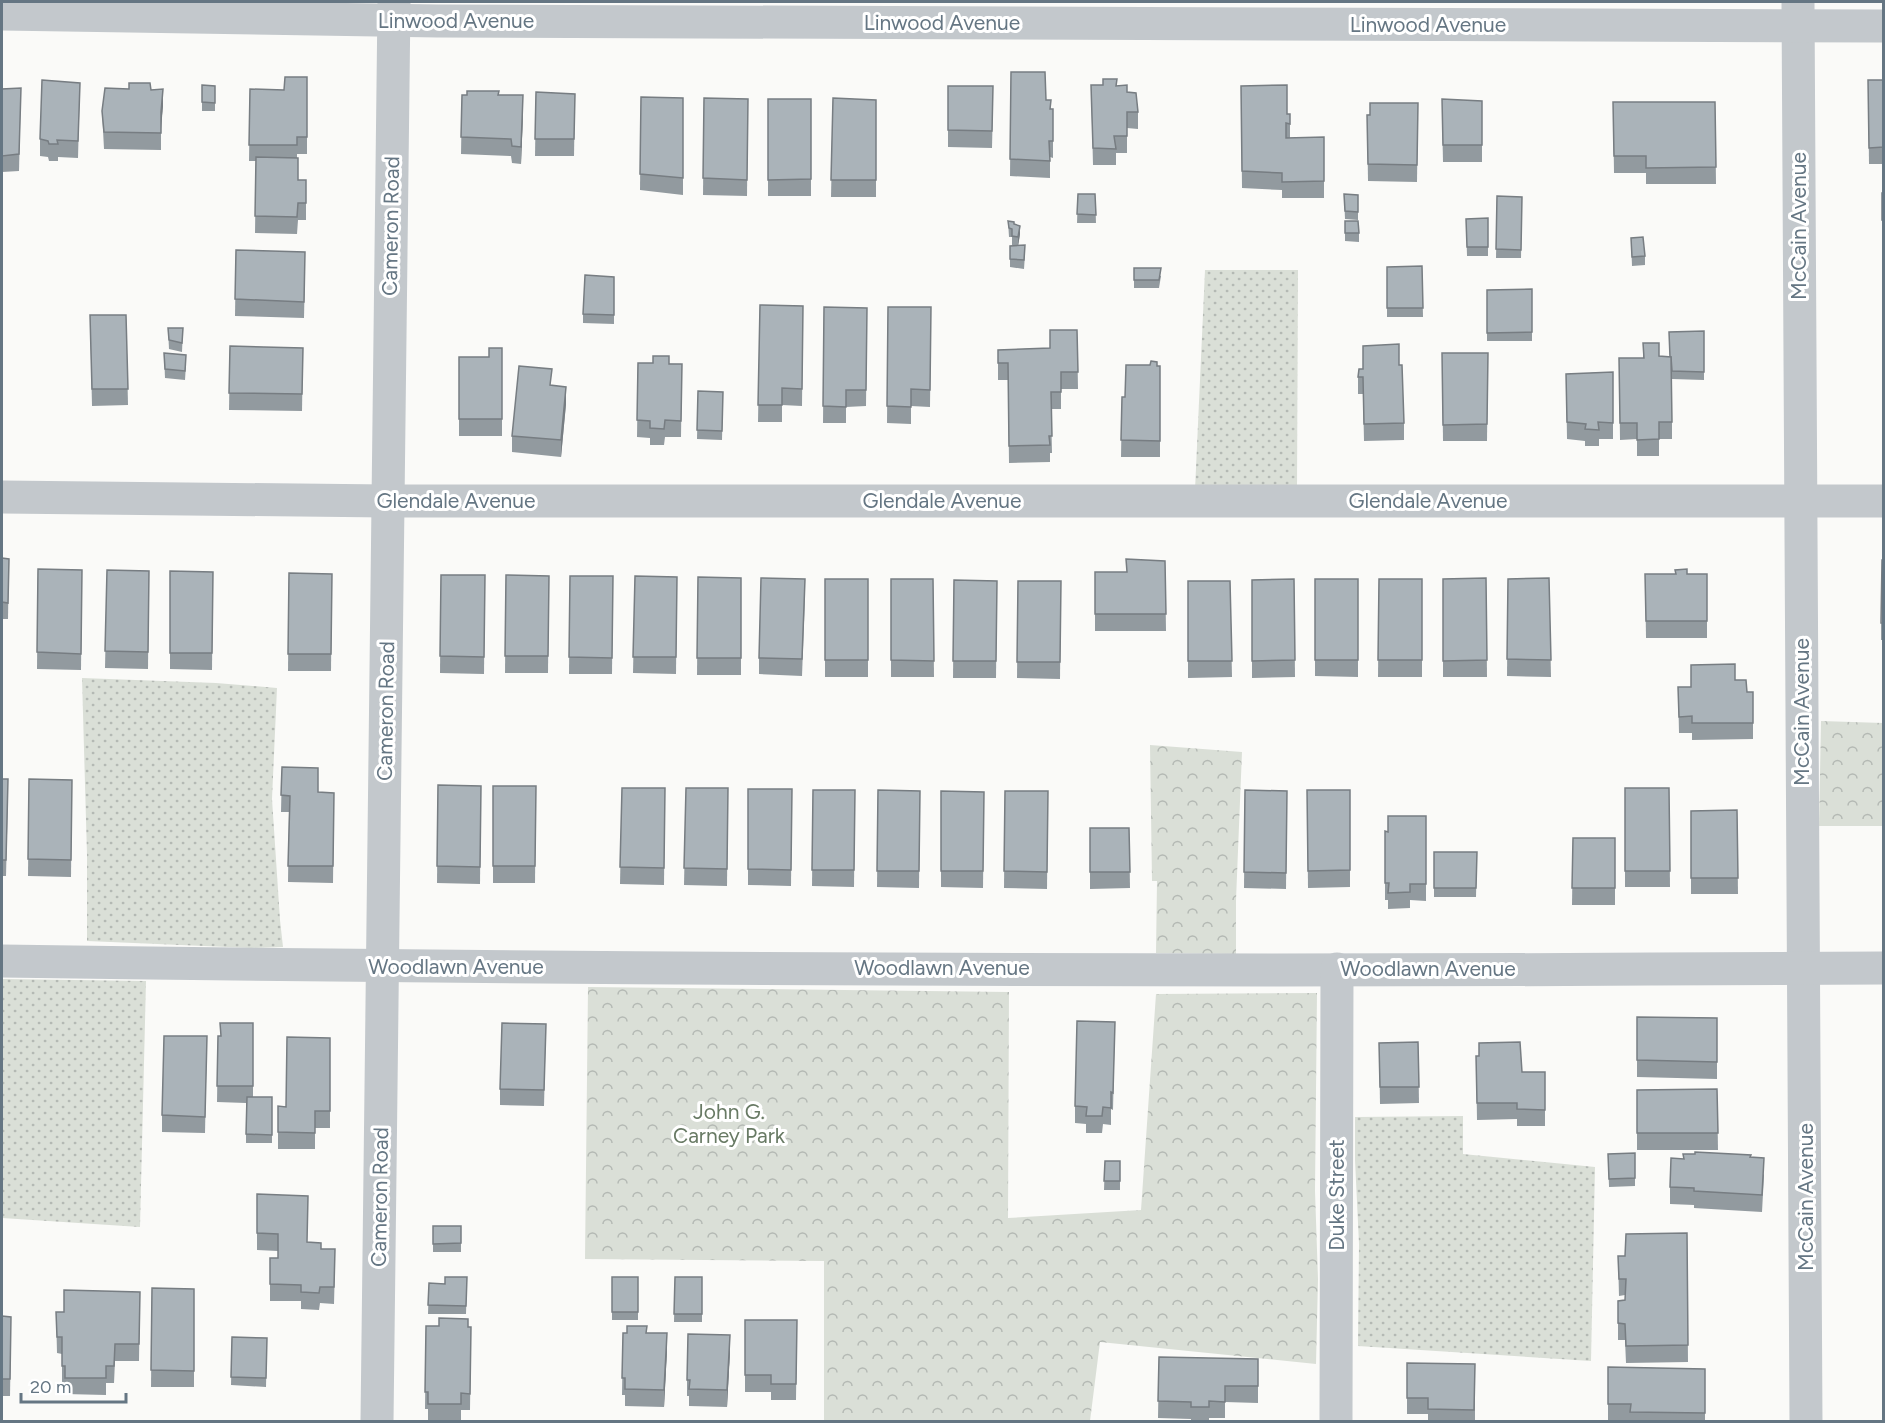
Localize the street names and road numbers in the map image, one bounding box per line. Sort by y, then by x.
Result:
street label: Linwood Avenue [378,8,534,33]
street label: Linwood Avenue [864,10,1020,35]
street label: Linwood Avenue [1350,12,1506,37]
street label: McCain Avenue [1786,152,1811,300]
street label: Cameron Road [377,156,404,296]
street label: Glendale Avenue [376,488,536,513]
street label: Glendale Avenue [862,488,1022,513]
street label: Glendale Avenue [1348,488,1508,513]
street label: McCain Avenue [1789,638,1814,786]
street label: Cameron Road [372,641,399,781]
street label: Woodlawn Avenue [368,954,544,979]
street label: Woodlawn Avenue [854,955,1030,980]
street label: Woodlawn Avenue [1340,956,1516,981]
street label: McCain Avenue [1793,1123,1818,1271]
street label: Cameron Road [366,1127,393,1267]
street label: Duke Street [1324,1139,1349,1251]

